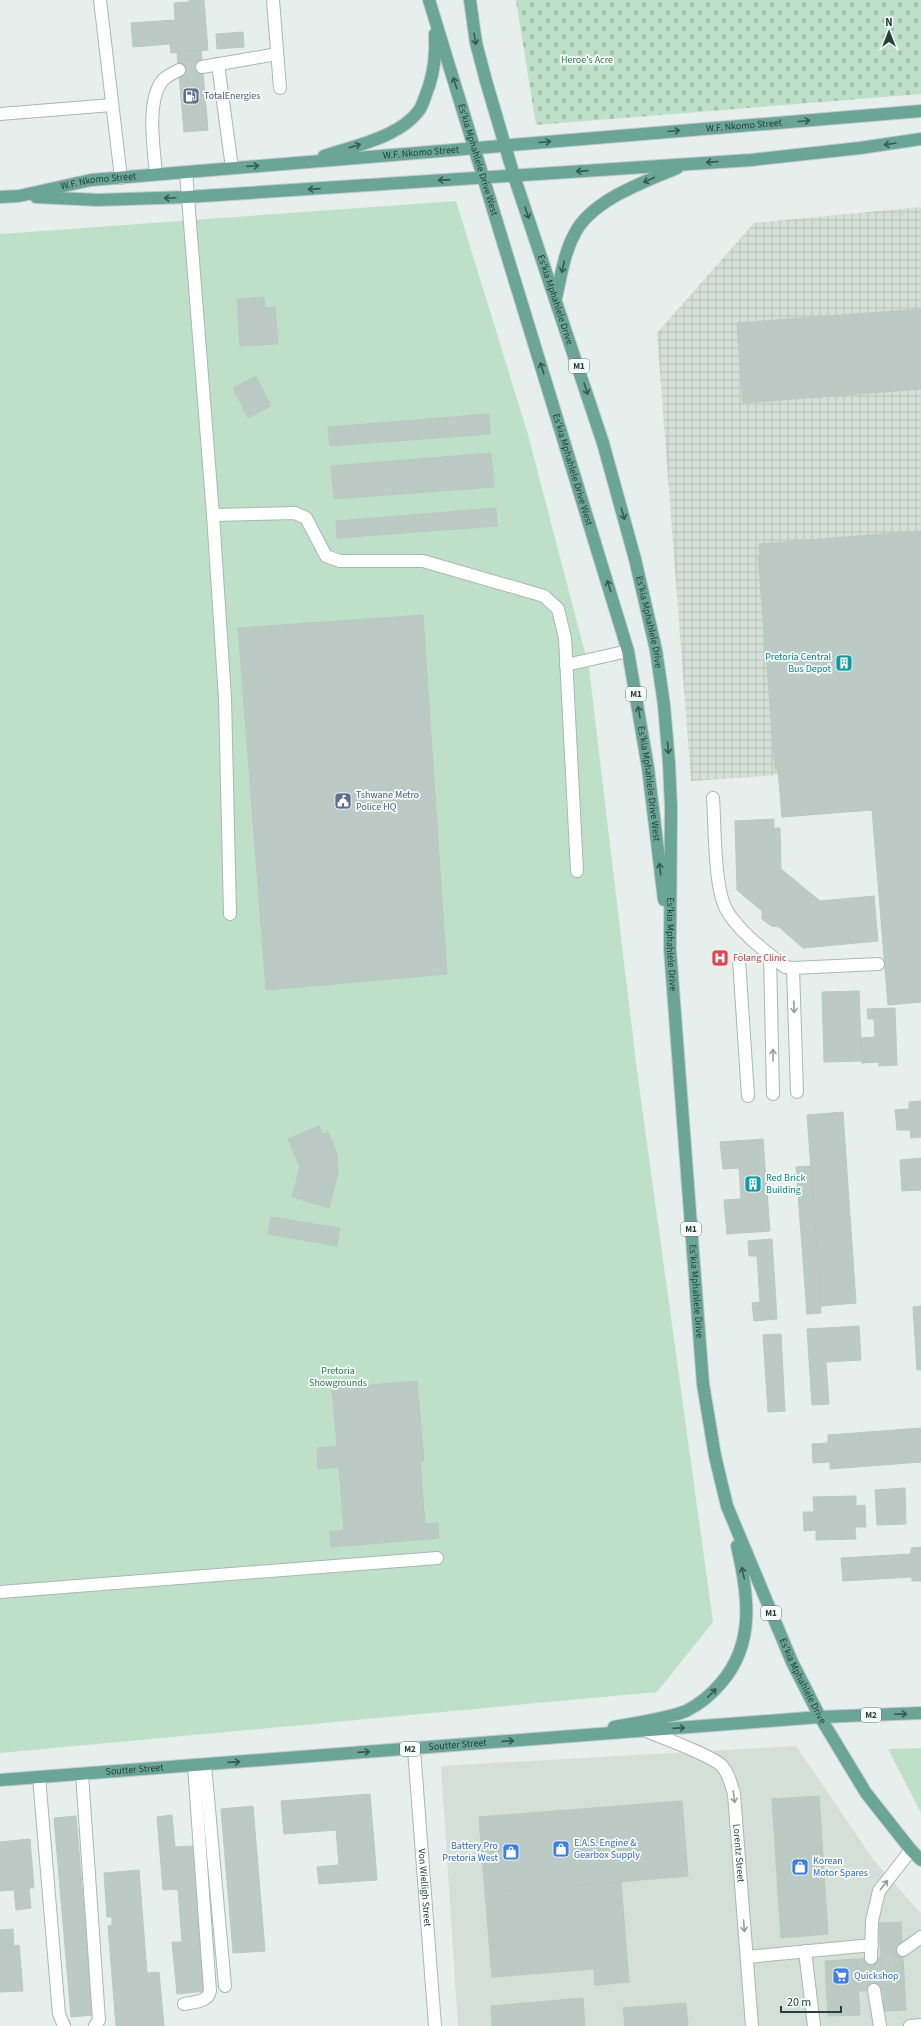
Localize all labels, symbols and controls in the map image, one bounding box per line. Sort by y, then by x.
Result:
north arrow [869,12,909,52]
text: N [885,15,893,30]
one-way arrow [472,32,480,45]
park label: Heroe's Acre [561,53,613,67]
one-way arrow [451,77,458,90]
fuel station icon: TotalEnergies [181,86,201,106]
place label: TotalEnergies [204,89,260,103]
street label: Es'kia Mphahlele Drive West [454,102,502,218]
street label: W.F. Nkomo Street [705,116,783,136]
one-way arrow [797,117,810,124]
one-way arrow [667,128,680,135]
one-way arrow [538,139,551,146]
one-way arrow [884,140,897,148]
one-way arrow [348,142,361,149]
street label: W.F. Nkomo Street [382,142,460,163]
one-way arrow [706,159,719,166]
one-way arrow [246,163,259,170]
one-way arrow [576,167,589,175]
street label: W.F. Nkomo Street [59,169,137,194]
one-way arrow [644,176,656,184]
one-way arrow [438,177,451,184]
one-way arrow [308,185,321,192]
one-way arrow [164,194,177,202]
one-way arrow [524,206,531,219]
street label: Es'kia Mphahlele Drive [534,253,577,346]
one-way arrow [559,261,566,274]
road number: M1 [569,359,589,373]
one-way arrow [538,362,545,375]
one-way arrow [583,382,590,395]
street label: Es'kia Mphahlele Drive West [549,412,596,528]
one-way arrow [620,507,627,520]
street label: Es'kia Mphahlele Drive [632,574,666,669]
one-way arrow [605,579,612,592]
place label: Pretoria Central Bus Depot [765,650,832,676]
building icon: Pretoria Central Bus Depot [834,653,854,673]
road number: M1 [626,687,646,701]
one-way arrow [635,706,643,719]
street label: Es'kia Mphahlele Drive West [634,725,664,843]
one-way arrow [664,742,672,755]
place label: Tshwane Metro Police HQ [356,788,419,814]
public building icon: Tshwane Metro Police HQ [333,791,353,811]
one-way arrow [657,862,664,875]
street label: Es'kia Mphahlele Drive [663,897,680,992]
hospital icon: Folang Clinic [710,948,730,968]
place label: Folang Clinic [733,951,787,965]
one-way arrow [790,1000,798,1013]
one-way arrow [769,1049,776,1062]
place label: Red Brick Building [766,1171,805,1197]
building icon: Red Brick Building [743,1174,763,1194]
road number: M1 [681,1222,701,1236]
street label: Es'kia Mphahlele Drive [685,1244,707,1339]
park label: Pretoria Showgrounds [309,1364,367,1390]
one-way arrow [739,1567,747,1580]
road number: M1 [761,1606,781,1620]
street label: Es'kia Mphahlele Drive [776,1636,830,1727]
one-way arrow [707,1688,717,1698]
road number: M2 [861,1708,881,1722]
one-way arrow [894,1710,907,1718]
one-way arrow [672,1724,685,1732]
street label: Soutter Street [428,1736,488,1754]
one-way arrow [501,1738,514,1745]
road number: M2 [400,1742,420,1756]
one-way arrow [357,1749,370,1756]
one-way arrow [227,1759,240,1766]
street label: Soutter Street [105,1760,165,1779]
one-way arrow [730,1790,738,1803]
street label: Lorentz Street [729,1823,748,1884]
place label: E.A.S. Engine & Gearbox Supply [574,1836,640,1862]
place label: Battery Pro Pretoria West [442,1839,499,1865]
shop icon: E.A.S. Engine & Gearbox Supply [551,1839,571,1859]
shop icon: Battery Pro Pretoria West [501,1842,521,1862]
street label: Von Wielligh Street [415,1848,434,1928]
place label: Korean Motor Spares [813,1854,868,1880]
shop icon: Korean Motor Spares [790,1857,810,1877]
one-way arrow [879,1879,888,1890]
one-way arrow [741,1919,748,1932]
supermarket icon: Quickshop [831,1966,851,1986]
place label: Quickshop [854,1969,899,1983]
scale bar [781,1988,841,2014]
text: 20 m [787,1994,811,2011]

